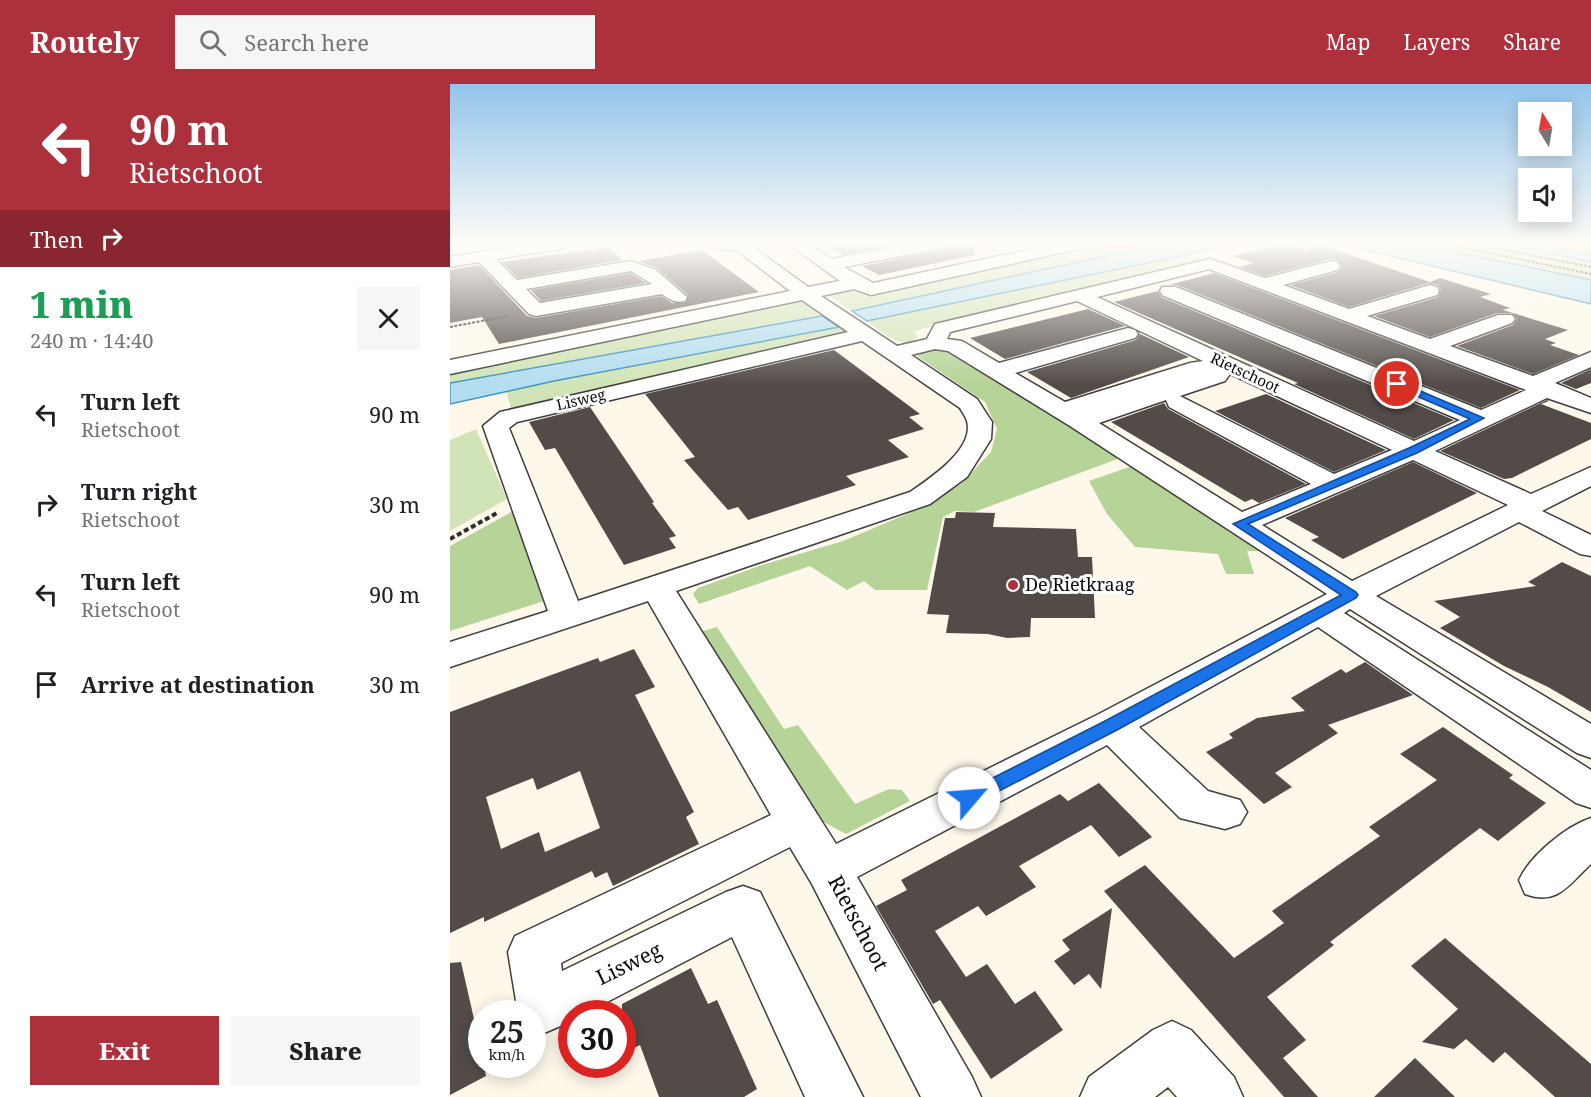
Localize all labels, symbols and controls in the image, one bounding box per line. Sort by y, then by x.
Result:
search box [175,15,595,69]
text: Routely [30,23,139,61]
icon: search [196,26,229,59]
text: Search here [244,27,369,57]
text: Map [1326,28,1370,56]
text: Layers [1403,28,1470,56]
text: Share [1503,28,1561,56]
text: 90 m [129,100,229,157]
north arrow [1518,102,1572,156]
map controls [1518,102,1572,222]
icon: left [30,108,108,186]
text: Rietschoot [129,154,263,191]
button: sound [1518,168,1572,222]
icon: right [95,222,128,255]
text: Then [30,224,83,254]
text: 1 min [30,280,133,329]
button: close [357,287,420,350]
text: 240 m · 14:40 [30,327,153,354]
street label: Rietschoot [1208,347,1283,397]
pin [1371,358,1422,409]
icon: arrive [1380,367,1413,400]
street label: Lisweg [554,384,607,414]
text: Turn left [81,386,180,416]
icon: left [30,398,63,431]
text: 90 m [369,399,420,429]
text: Rietschoot [81,416,180,443]
text: Turn right [81,476,197,506]
icon: right [30,488,63,521]
text: 30 m [369,489,420,519]
text: Rietschoot [81,506,180,533]
text: Turn left [81,566,180,596]
place label: De Rietkraag [1025,572,1135,596]
icon: left [30,578,63,611]
marker: De Rietkraag [1006,578,1020,592]
text: 90 m [369,579,420,609]
text: Rietschoot [81,596,180,623]
icon: arrive [30,668,63,701]
text: Arrive at destination [81,669,315,699]
text: 30 m [369,669,420,699]
position arrow [937,766,1001,830]
street label: Rietschoot [822,870,896,975]
street label: Lisweg [591,935,667,991]
speed limit sign: 30 [558,1000,636,1078]
text: 25 [490,1011,524,1052]
button: Exit [30,1016,219,1085]
button: Share [231,1016,420,1085]
text: km/h [489,1044,525,1064]

